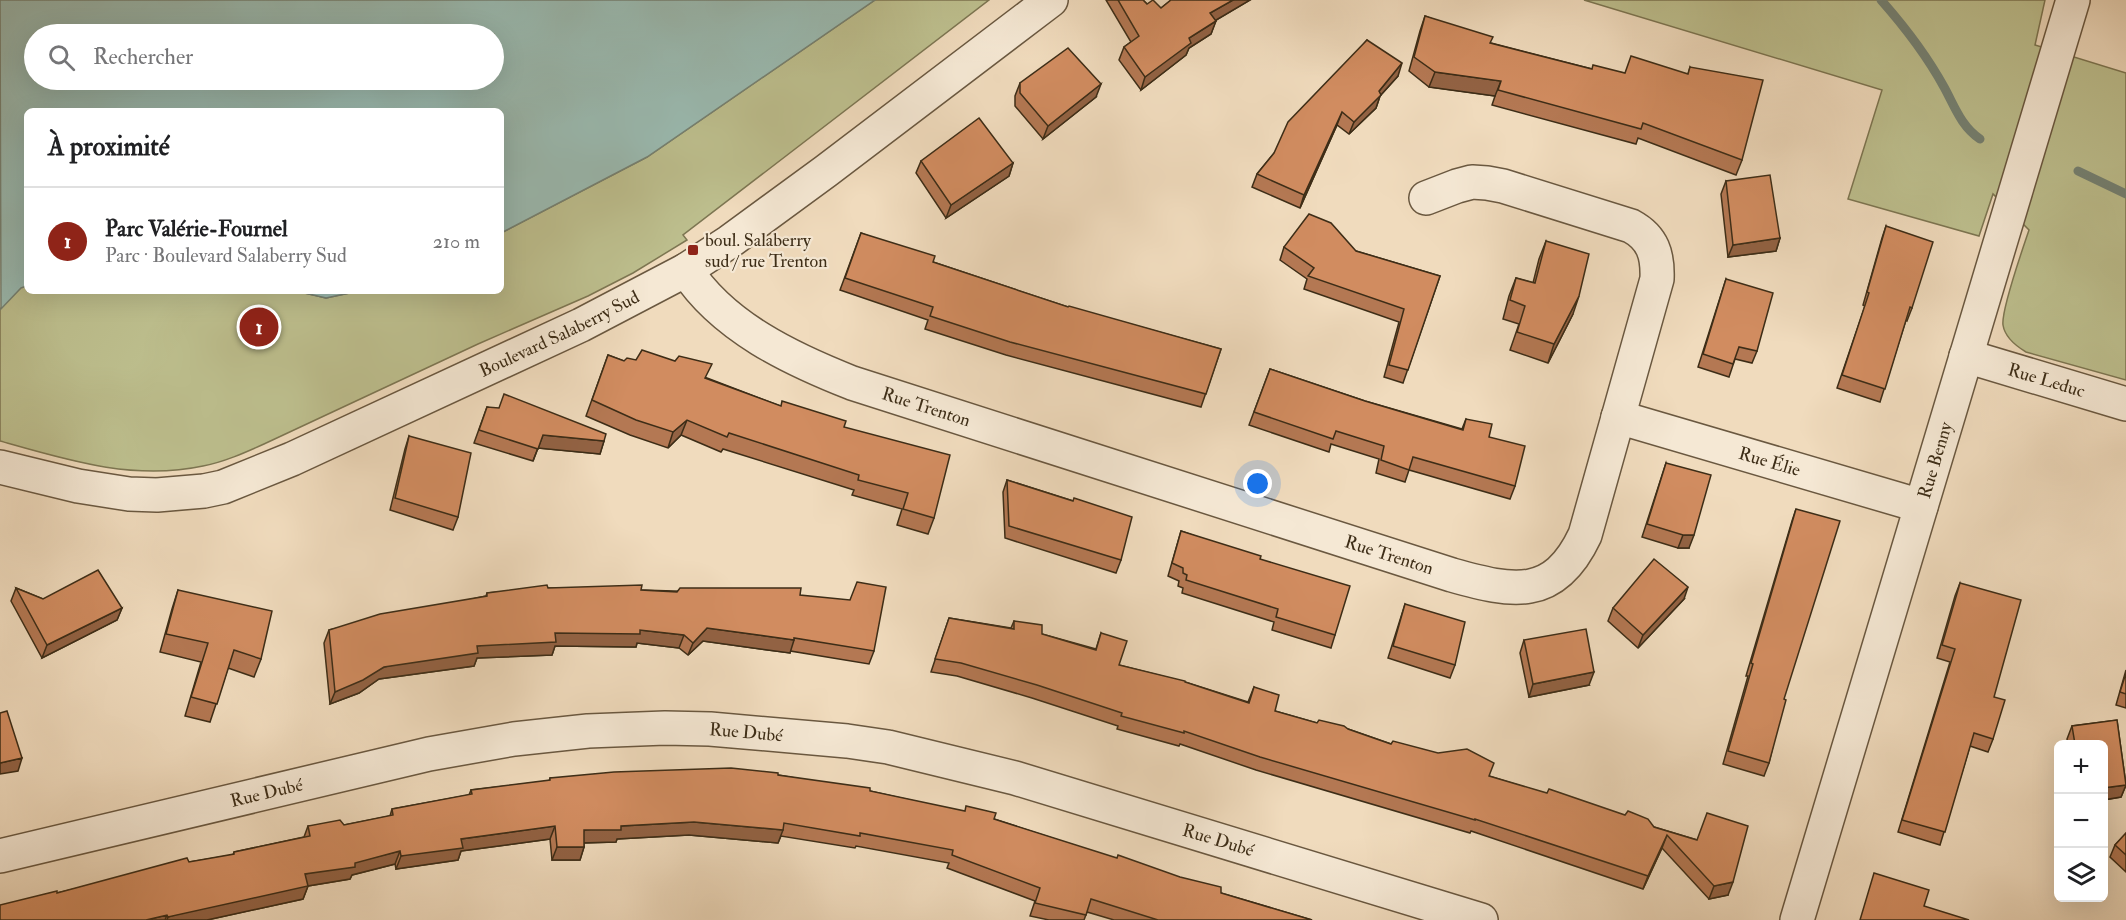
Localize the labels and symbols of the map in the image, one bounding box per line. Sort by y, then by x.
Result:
place label: boul. Salaberry sud / rue Trenton [705,229,827,273]
marker: boul. Salaberry sud / rue Trenton [686,243,700,257]
street label: Boulevard Salaberry Sud [475,285,643,382]
pin: 1 [240,304,278,350]
street label: Rue Leduc [2005,358,2088,403]
street label: Rue Trenton [879,382,974,432]
street label: Rue Benny [1913,418,1958,501]
street label: Rue Élie [1736,442,1804,482]
your location [1243,469,1272,498]
street label: Rue Trenton [1342,530,1436,580]
street label: Rue Dubé [708,717,784,747]
street label: Rue Dubé [228,773,306,812]
street label: Rue Dubé [1180,818,1257,862]

